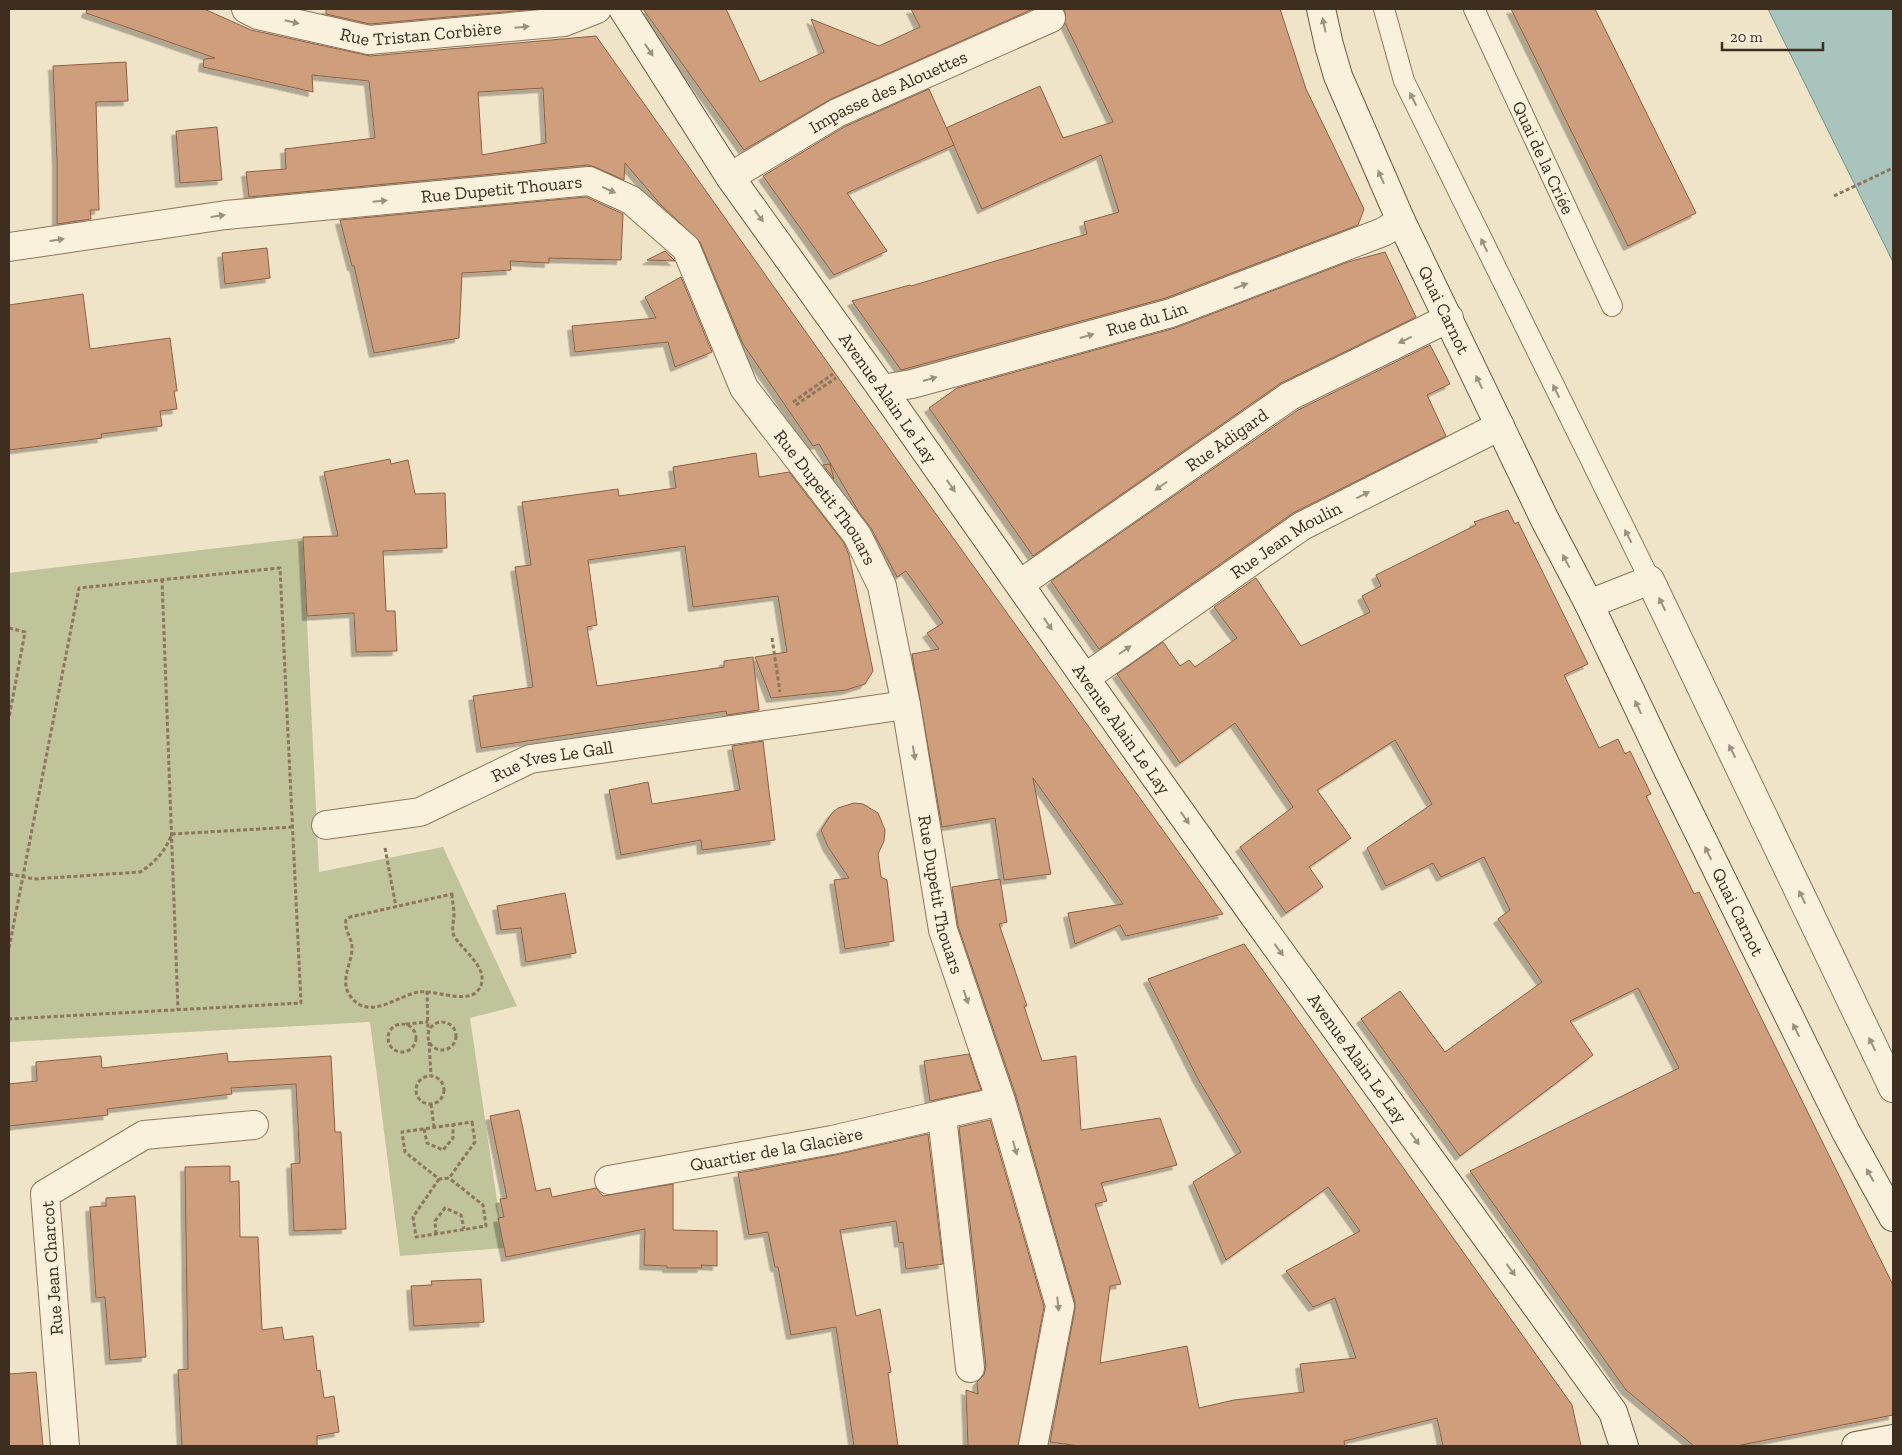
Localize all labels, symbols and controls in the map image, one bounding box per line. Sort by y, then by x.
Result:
street label: Rue Tristan Corbière [338,17,502,51]
one-way arrow [1320,17,1328,32]
one-way arrow [285,19,301,27]
scale bar [1722,20,1823,52]
one-way arrow [514,23,530,31]
text: 20 m [1730,28,1763,46]
one-way arrow [644,43,654,56]
street label: Impasse des Alouettes [805,46,971,138]
one-way arrow [1409,92,1417,106]
street label: Quai de la Criée [1507,98,1579,218]
one-way arrow [1377,170,1385,184]
street label: Rue Dupetit Thouars [420,171,583,208]
one-way arrow [602,187,616,195]
one-way arrow [372,197,388,205]
one-way arrow [753,210,763,223]
one-way arrow [210,212,226,220]
one-way arrow [49,236,65,244]
one-way arrow [1480,237,1489,252]
street label: Quai Carnot [1413,262,1475,358]
one-way arrow [1234,282,1249,290]
street label: Rue du Lin [1104,297,1191,341]
street label: Avenue Alain Le Lay [834,329,942,468]
one-way arrow [1079,332,1094,340]
one-way arrow [1398,336,1412,344]
one-way arrow [923,375,938,383]
one-way arrow [1474,375,1482,389]
one-way arrow [1552,383,1560,398]
street label: Rue Adigard [1181,404,1272,476]
street label: Rue Dupetit Thouars [769,425,881,569]
one-way arrow [946,479,956,493]
one-way arrow [1154,481,1168,491]
one-way arrow [1356,491,1370,499]
street label: Rue Jean Moulin [1226,497,1346,584]
one-way arrow [1624,529,1632,543]
one-way arrow [1562,554,1570,568]
one-way arrow [1657,597,1665,611]
one-way arrow [1043,618,1053,631]
one-way arrow [1118,645,1132,655]
street label: Avenue Alain Le Lay [1068,660,1176,799]
one-way arrow [1633,699,1642,714]
street label: Rue Yves Le Gall [488,736,615,787]
one-way arrow [1728,744,1736,758]
one-way arrow [910,745,918,761]
one-way arrow [1180,811,1190,825]
street label: Rue Dupetit Thouars [913,814,968,977]
one-way arrow [1704,846,1712,860]
street label: Quai Carnot [1707,864,1769,960]
one-way arrow [1798,890,1806,904]
one-way arrow [1274,943,1284,957]
one-way arrow [962,989,970,1004]
street label: Avenue Alain Le Lay [1303,989,1412,1128]
one-way arrow [1792,1023,1800,1037]
one-way arrow [1868,1037,1876,1051]
street label: Quartier de la Glacière [688,1122,865,1176]
one-way arrow [1410,1132,1420,1146]
one-way arrow [1011,1140,1019,1155]
one-way arrow [1865,1168,1874,1181]
street label: Rue Jean Charcot [36,1200,68,1336]
one-way arrow [1505,1263,1516,1276]
one-way arrow [1054,1296,1062,1312]

